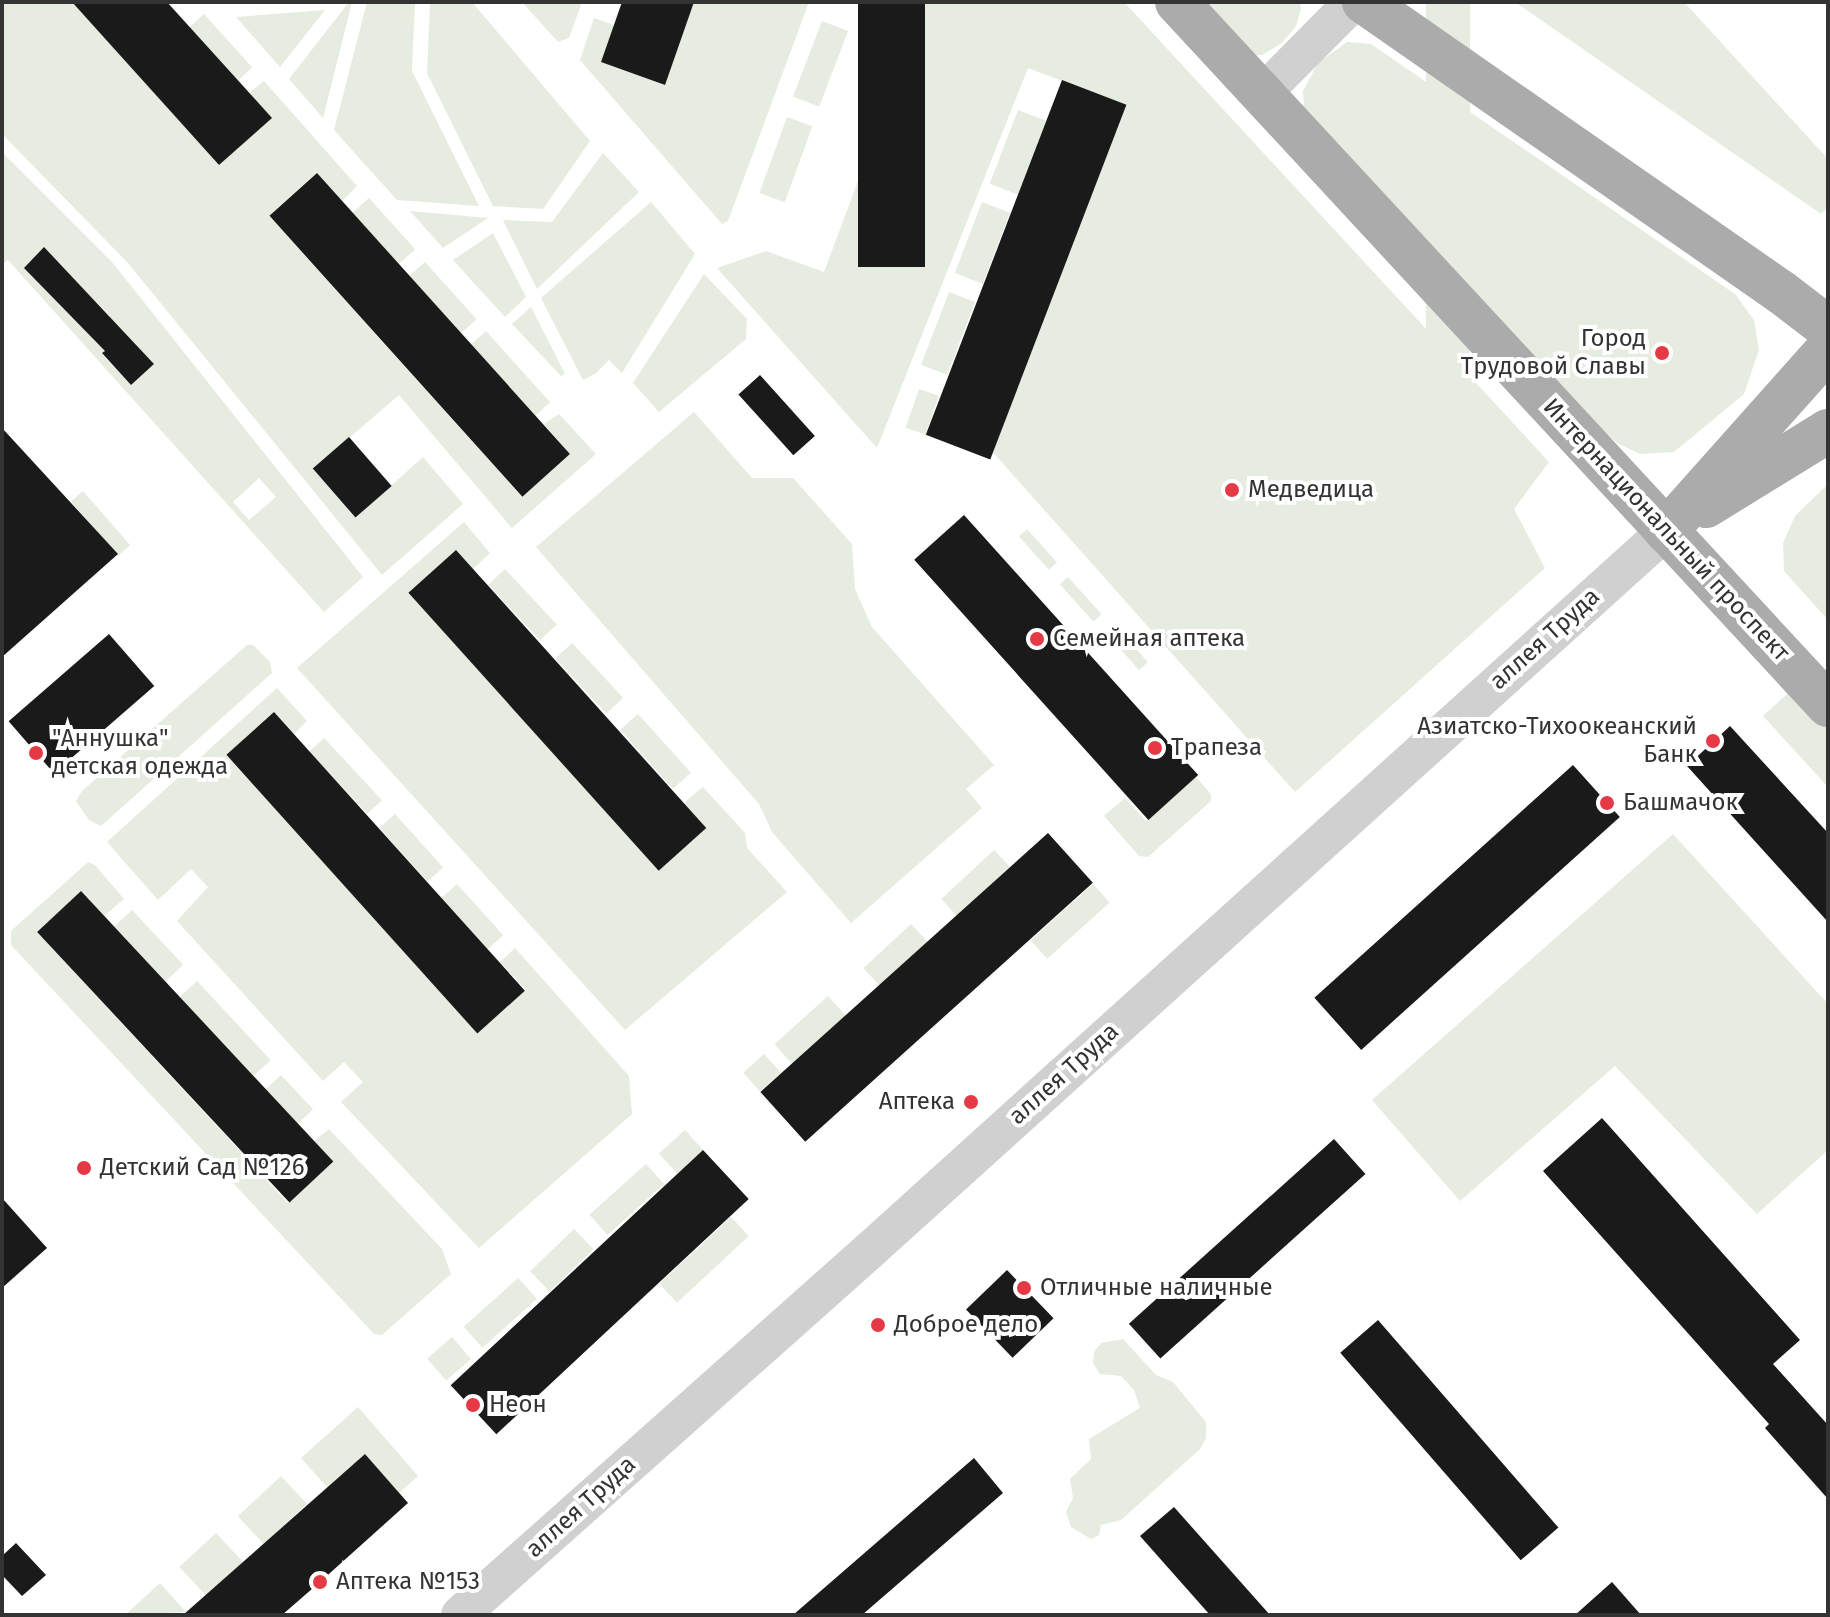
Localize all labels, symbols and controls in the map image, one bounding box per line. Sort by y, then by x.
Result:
place label: Город Трудовой Славы [1461,325,1646,381]
marker: Город Трудовой Славы [1653,344,1671,362]
street label: Интернациональный проспект [1537,393,1795,667]
place label: Медведица [1248,476,1374,504]
marker: Медведица [1223,481,1241,499]
street label: аллея Труда [1484,582,1606,696]
place label: Семейная аптека [1053,625,1245,653]
marker: Семейная аптека [1028,630,1046,648]
place label: Азиатско-Тихоокеанский Банк [1417,713,1697,769]
place label: "Аннушка" детская одежда [52,725,228,781]
marker: Азиатско-Тихоокеанский Банк [1704,732,1722,750]
place label: Трапеза [1171,734,1262,762]
marker: Трапеза [1146,739,1164,757]
marker: "Аннушка" детская одежда [27,744,45,762]
place label: Башмачок [1623,789,1738,817]
marker: Башмачок [1598,794,1616,812]
street label: аллея Труда [1003,1017,1125,1131]
place label: Аптека [879,1088,955,1116]
marker: Аптека [962,1093,980,1111]
place label: Детский Сад №126 [100,1154,304,1182]
marker: Детский Сад №126 [75,1159,93,1177]
place label: Отличные наличные [1040,1274,1273,1302]
marker: Отличные наличные [1015,1279,1033,1297]
place label: Доброе дело [894,1311,1038,1339]
marker: Доброе дело [869,1316,887,1334]
place label: Неон [489,1391,547,1419]
marker: Неон [464,1396,482,1414]
street label: аллея Труда [520,1450,642,1564]
place label: Аптека №153 [336,1568,480,1596]
marker: Аптека №153 [311,1573,329,1591]

